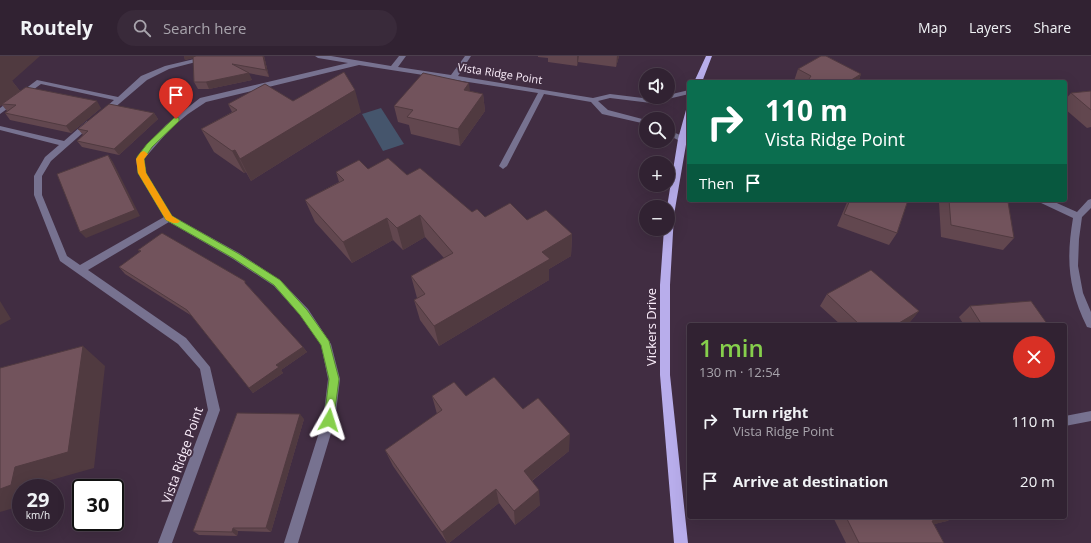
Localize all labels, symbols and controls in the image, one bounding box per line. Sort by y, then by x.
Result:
search box [117,10,397,46]
text: Routely [20,15,93,41]
icon: search [131,17,153,39]
text: Search here [163,18,246,38]
text: Map [918,18,947,37]
text: Layers [969,18,1011,37]
text: Share [1033,18,1071,37]
street label: Vista Ridge Point [457,59,543,87]
map controls [639,68,675,236]
button: sound [639,68,675,104]
pin [159,78,193,119]
icon: arrive [165,84,187,106]
text: 110 m [765,91,848,129]
icon: right [699,96,751,148]
button: search [639,112,675,148]
text: Vista Ridge Point [765,127,905,151]
button: + [639,156,675,192]
icon: arrive [742,172,764,194]
text: Then [699,173,734,193]
button: − [639,200,675,236]
street label: Vickers Drive [642,288,660,366]
text: 1 min [699,331,764,364]
button: close [1013,336,1055,378]
text: 130 m · 12:54 [699,363,780,381]
position arrow [308,399,350,441]
text: Turn right [733,402,808,422]
street label: Vista Ridge Point [157,404,207,506]
icon: right [699,410,721,432]
text: 110 m [1011,411,1055,431]
text: Vista Ridge Point [733,422,834,440]
icon: arrive [699,470,721,492]
text: Arrive at destination [733,471,888,491]
text: 20 m [1020,471,1055,491]
speed limit sign: 30 [72,479,124,531]
text: 29 [27,486,49,513]
text: km/h [26,508,50,522]

